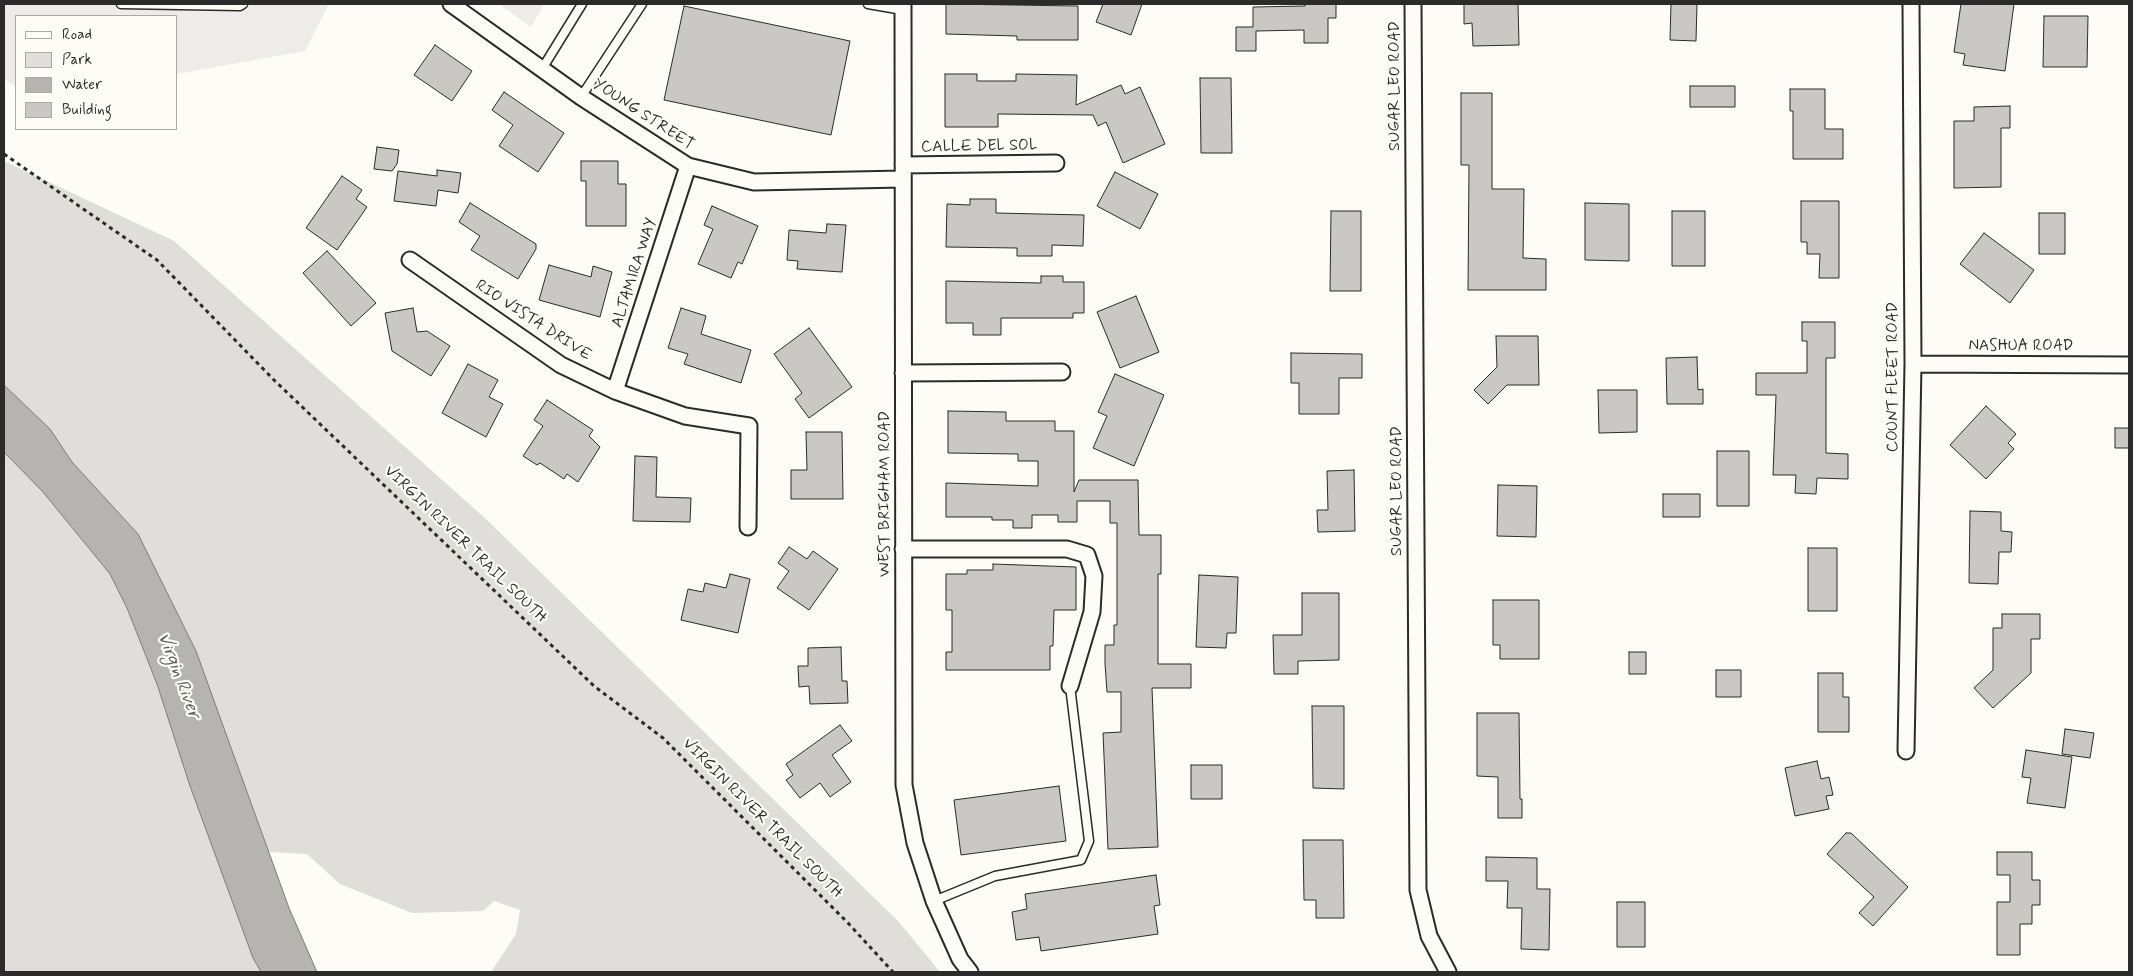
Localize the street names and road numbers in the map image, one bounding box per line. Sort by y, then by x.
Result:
street label: SUGAR LEO ROAD [1386,21,1406,151]
street label: YOUNG STREET [589,75,697,155]
street label: CALLE DEL SOL [921,136,1037,158]
street label: ALTAMIRA WAY [608,216,662,330]
street label: RIO VISTA DRIVE [471,276,595,366]
street label: COUNT FLEET ROAD [1884,302,1904,452]
street label: NASHUA ROAD [1969,337,2073,357]
street label: WEST BRIGHAM ROAD [876,411,896,577]
street label: SUGAR LEO ROAD [1388,426,1408,556]
street label: VIRGIN RIVER TRAIL SOUTH [380,462,550,628]
street label: VIRGIN RIVER TRAIL SOUTH [678,735,846,903]

